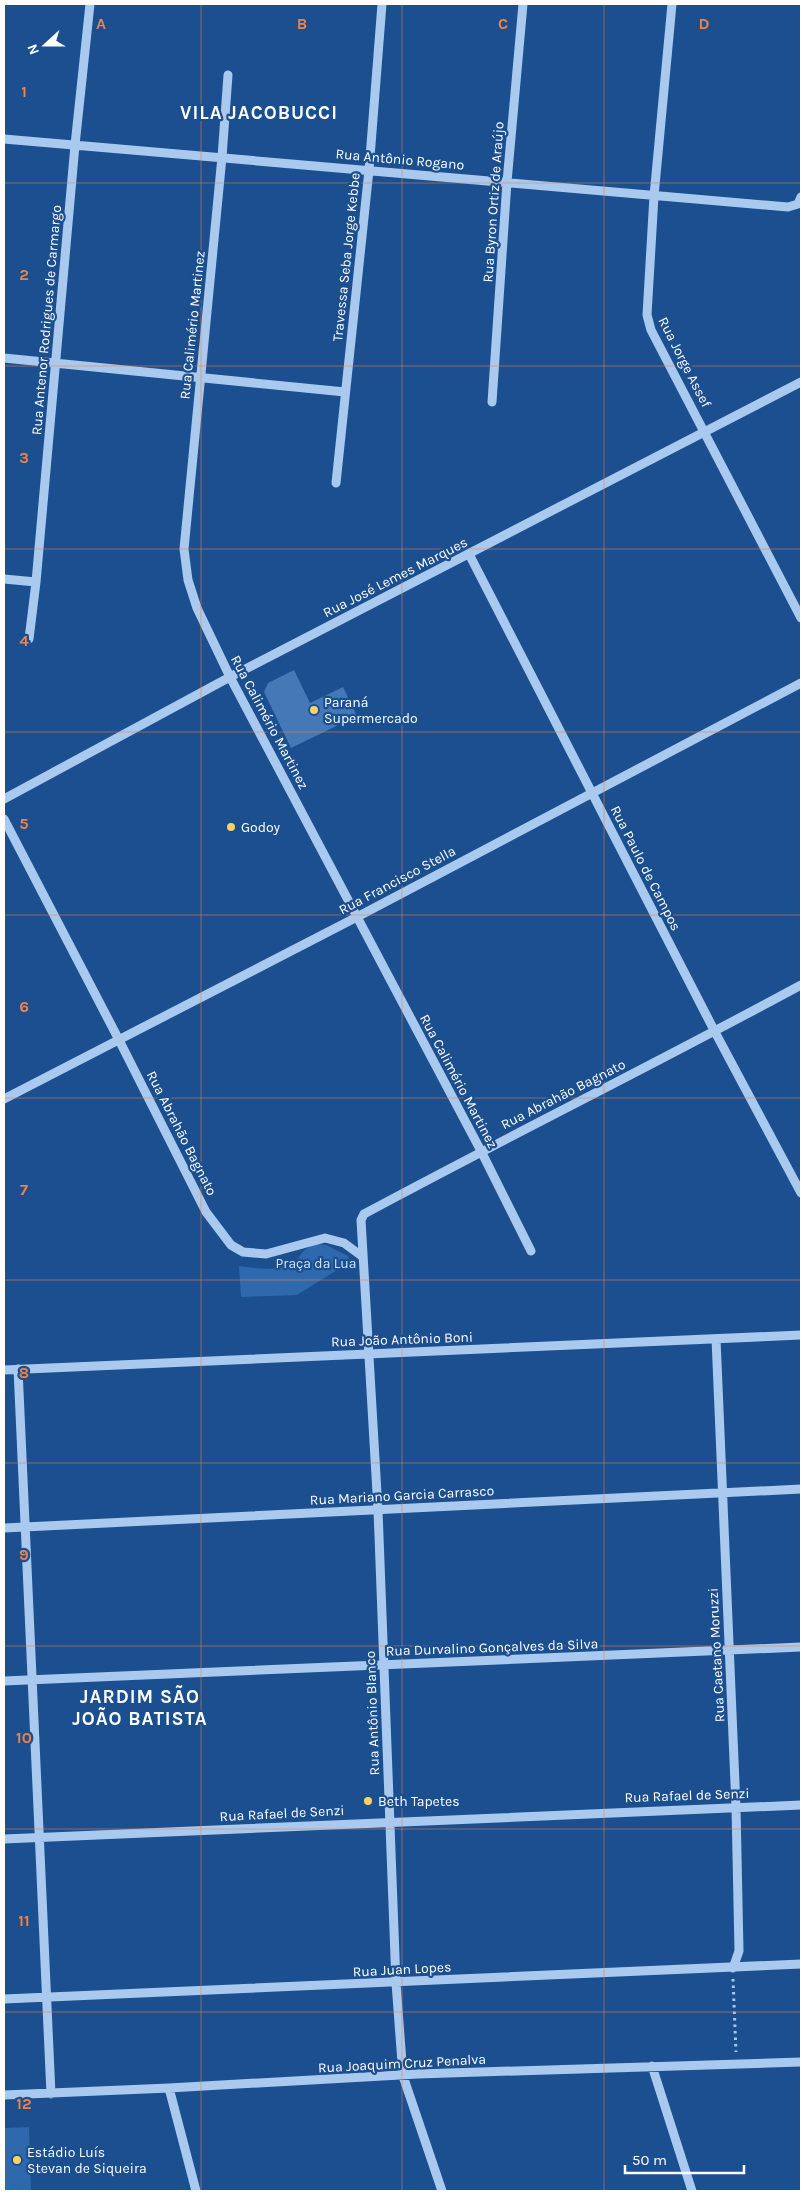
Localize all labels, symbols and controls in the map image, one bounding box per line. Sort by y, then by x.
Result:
text: A [96,14,106,33]
text: B [297,14,307,33]
text: C [498,14,508,33]
text: D [699,14,710,33]
north arrow [20,20,70,70]
text: N [24,42,43,57]
text: 1 [21,82,27,101]
district label: VILA JACOBUCCI [180,102,338,124]
street label: Rua Byron Ortiz de Araújo [479,121,508,283]
street label: Rua Antônio Rogano [335,145,465,174]
street label: Travessa Seba Jorge Kebbe [329,172,364,342]
street label: Rua Antenor Rodrigues de Carmargo [28,204,65,436]
street label: Rua Calimério Martinez [176,250,209,400]
text: 2 [19,265,29,284]
street label: Rua Jorge Assef [654,314,715,411]
text: 3 [19,448,29,467]
street label: Rua José Lemes Marques [320,534,470,621]
text: 4 [19,631,29,650]
street label: Rua Calimério Martinez [227,652,312,792]
place label: Paraná Supermercado [324,694,418,727]
marker: Paraná Supermercado [308,704,320,716]
street label: Rua Paulo de Campos [607,803,685,934]
text: 5 [19,814,29,833]
place label: Godoy [241,819,281,836]
marker: Godoy [225,821,237,833]
street label: Rua Francisco Stella [336,842,459,918]
text: 6 [19,997,29,1016]
street label: Rua Calimério Martinez [416,1011,501,1151]
street label: Rua Abrahão Bagnato [498,1056,628,1133]
street label: Rua Abrahão Bagnato [143,1068,220,1198]
text: 7 [20,1180,28,1199]
park label: Praça da Lua [276,1255,356,1272]
street label: Rua João Antônio Boni [331,1329,473,1350]
text: 8 [19,1363,29,1382]
street label: Rua Mariano Garcia Carrasco [309,1482,495,1509]
text: 9 [19,1545,29,1564]
street label: Rua Caetano Moruzzi [704,1587,729,1723]
street label: Rua Durvalino Gonçalves da Silva [385,1635,599,1660]
street label: Rua Antônio Blanco [362,1650,383,1776]
district label: JARDIM SÃO JOÃO BATISTA [72,1685,208,1730]
text: 10 [16,1728,32,1747]
street label: Rua Rafael de Senzi [624,1785,750,1806]
place label: Beth Tapetes [378,1793,460,1810]
marker: Beth Tapetes [362,1795,374,1807]
street label: Rua Rafael de Senzi [219,1802,345,1825]
text: 11 [18,1911,30,1930]
street label: Rua Juan Lopes [352,1958,452,1981]
street label: Rua Joaquim Cruz Penalva [318,2051,486,2076]
text: 12 [16,2094,32,2113]
scale bar [625,2142,744,2174]
place label: Estádio Luís Stevan de Siqueira [27,2144,147,2177]
text: 50 m [632,2151,667,2169]
marker: Estádio Luís Stevan de Siqueira [11,2154,23,2166]

